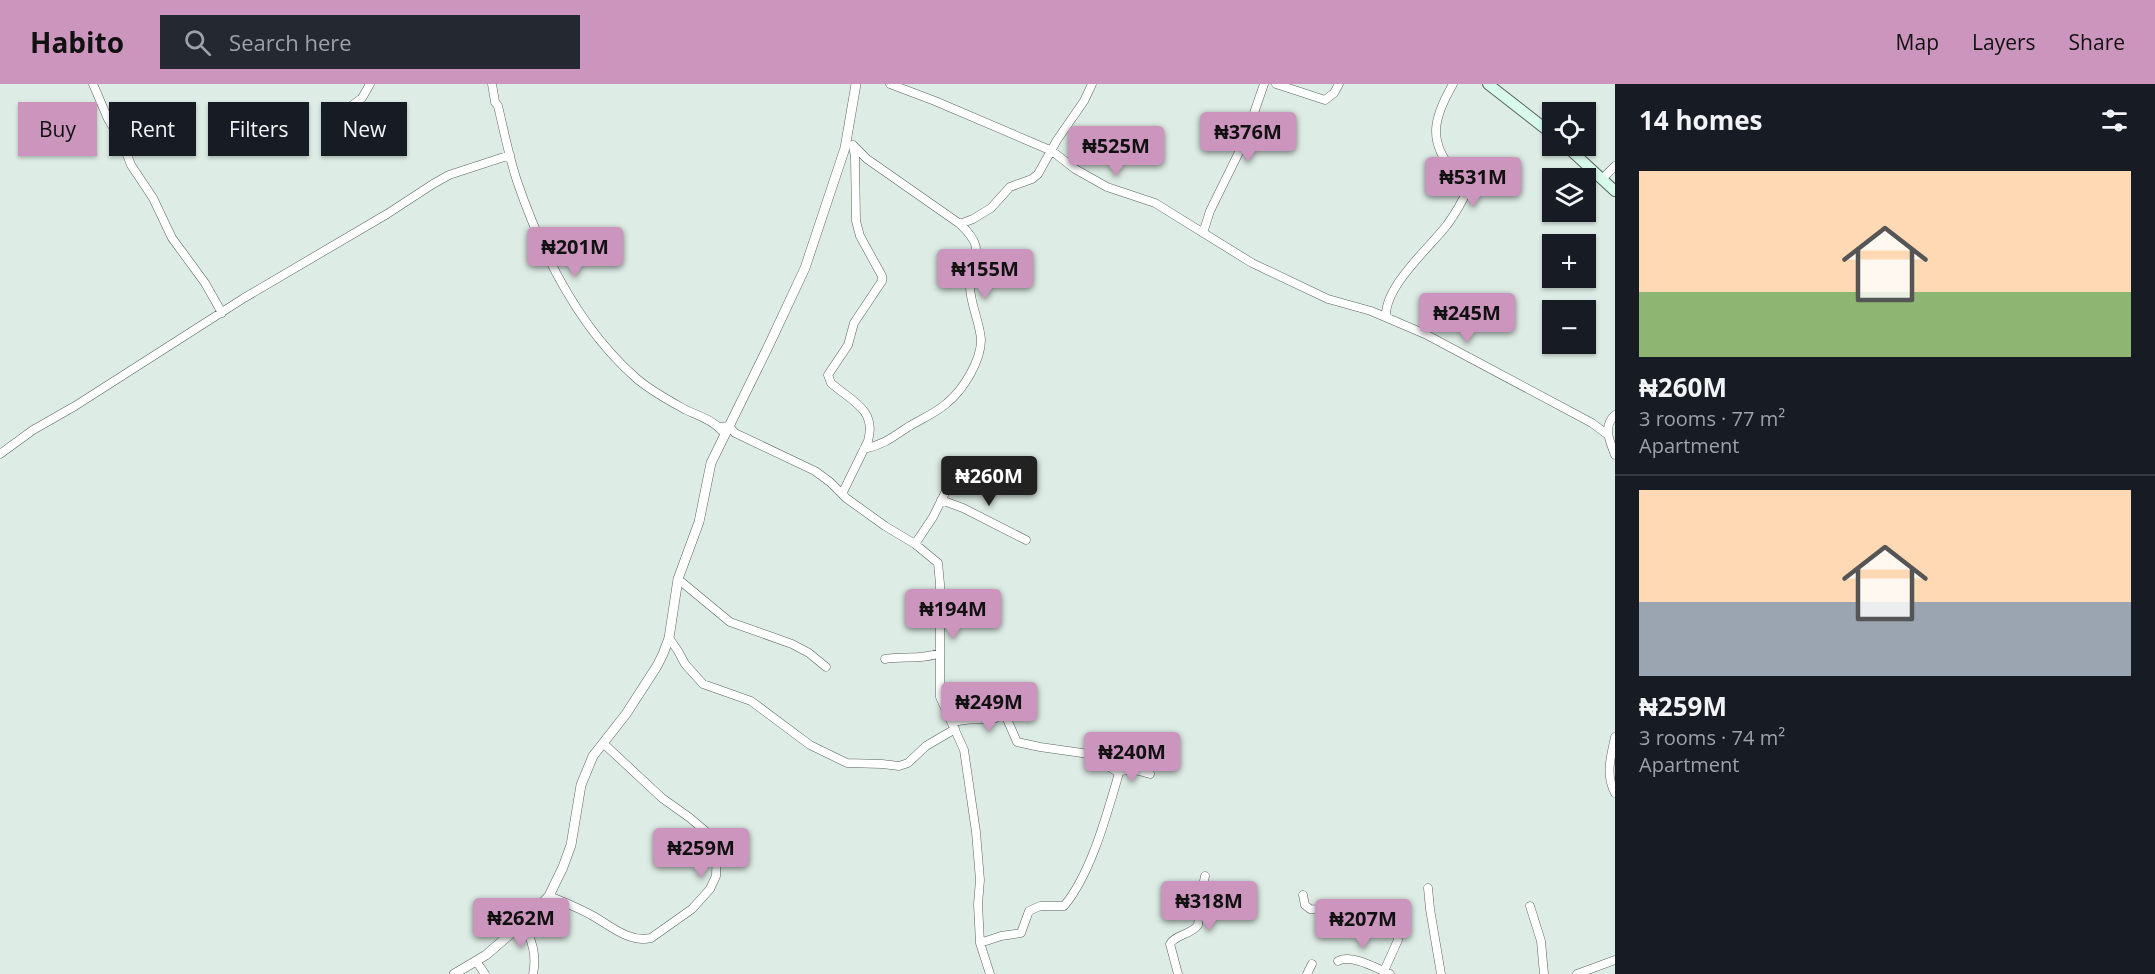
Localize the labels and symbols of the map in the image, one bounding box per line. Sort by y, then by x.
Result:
pin: ₦376M [1206,112,1290,163]
pin: ₦525M [1074,126,1158,177]
pin: ₦531M [1431,157,1515,208]
pin: ₦201M [533,227,617,278]
pin: ₦155M [943,249,1027,300]
pin: ₦245M [1425,293,1509,344]
pin: ₦260M [947,456,1031,507]
pin: ₦194M [911,589,995,640]
pin: ₦249M [947,682,1031,733]
pin: ₦240M [1090,732,1174,783]
pin: ₦259M [659,828,743,879]
pin: ₦318M [1167,881,1251,932]
pin: ₦262M [479,898,563,949]
pin: ₦207M [1321,899,1405,950]

